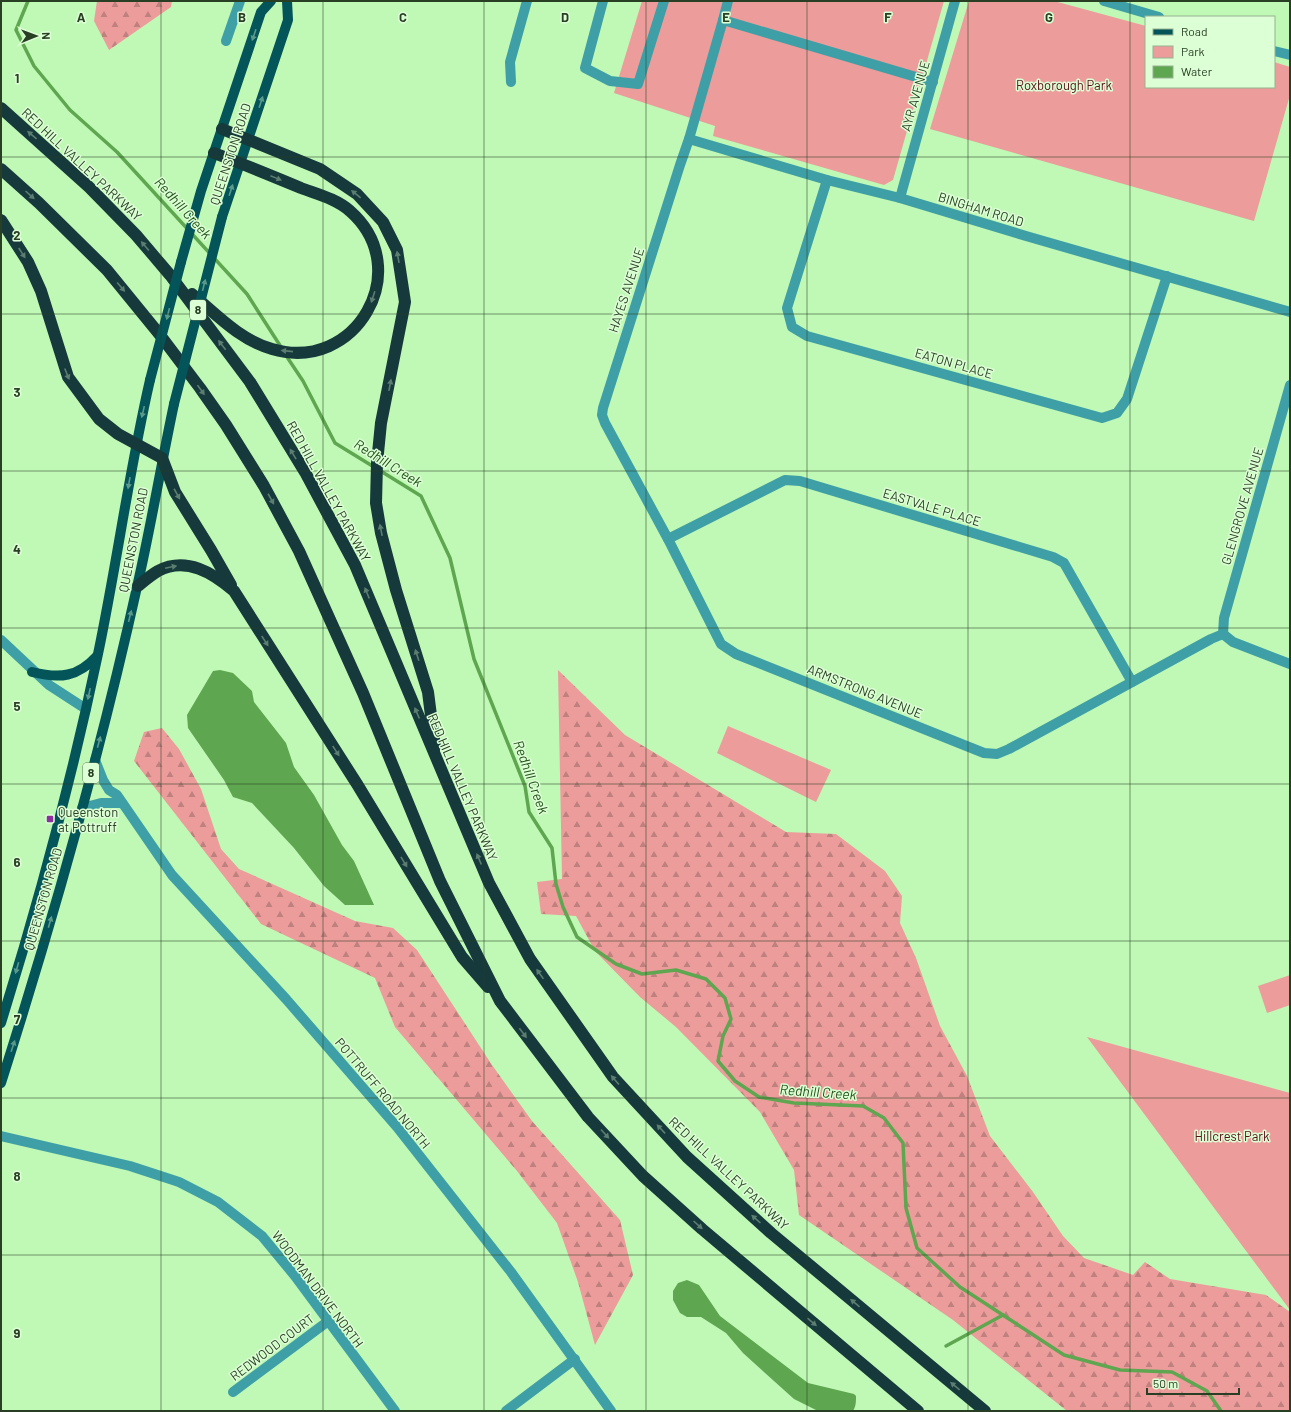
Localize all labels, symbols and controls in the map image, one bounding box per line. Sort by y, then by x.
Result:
text: A [77,9,86,25]
text: B [238,9,246,25]
text: C [399,9,407,25]
text: D [561,9,569,25]
text: E [722,9,730,25]
text: F [884,9,892,25]
text: G [1045,9,1053,25]
north arrow [16,16,56,56]
legend [1145,16,1275,88]
text: Road [1181,24,1208,38]
one-way arrow [250,29,256,41]
text: N [40,32,53,40]
text: Park [1181,44,1205,58]
street label: AYR AVENUE [897,59,933,133]
text: Water [1181,64,1213,78]
text: 1 [15,70,19,86]
park label: Roxborough Park [1016,77,1112,93]
one-way arrow [258,95,264,107]
street label: QUEENSTON ROAD [206,101,254,207]
street label: RED HILL VALLEY PARKWAY [19,104,145,224]
one-way arrow [28,131,37,140]
water label: Redhill Creek [151,173,216,242]
one-way arrow [271,175,283,181]
one-way arrow [228,184,234,196]
street label: BINGHAM ROAD [936,188,1026,230]
one-way arrow [25,190,35,199]
one-way arrow [351,190,362,198]
text: 2 [13,227,21,243]
one-way arrow [140,240,149,251]
street label: HAYES AVENUE [605,245,647,335]
one-way arrow [19,247,26,259]
one-way arrow [395,251,401,263]
one-way arrow [201,278,207,290]
one-way arrow [117,282,125,293]
one-way arrow [370,292,376,304]
road number: 8 [190,300,206,320]
one-way arrow [164,307,170,320]
one-way arrow [218,340,226,350]
street label: EATON PLACE [913,344,995,382]
one-way arrow [280,348,293,355]
one-way arrow [65,369,71,381]
one-way arrow [387,379,393,391]
text: 3 [13,384,21,400]
one-way arrow [197,384,205,395]
one-way arrow [139,406,145,418]
street label: RED HILL VALLEY PARKWAY [284,418,374,564]
water label: Redhill Creek [351,435,426,490]
street label: GLENGROVE AVENUE [1218,445,1266,567]
one-way arrow [290,448,297,460]
one-way arrow [126,476,132,489]
street label: EASTVALE PLACE [881,485,983,529]
street label: QUEENSTON ROAD [115,486,151,594]
one-way arrow [174,489,180,500]
one-way arrow [268,493,274,505]
one-way arrow [378,524,384,537]
text: 4 [13,541,21,557]
one-way arrow [165,564,177,570]
one-way arrow [364,588,370,599]
one-way arrow [128,610,134,622]
one-way arrow [262,636,269,647]
one-way arrow [413,649,419,661]
street label: ARMSTRONG AVENUE [805,661,925,721]
one-way arrow [86,688,92,700]
text: 5 [13,698,21,714]
one-way arrow [413,707,419,719]
street label: RED HILL VALLEY PARKWAY [425,711,501,863]
one-way arrow [97,736,103,749]
water label: Redhill Creek [510,738,553,816]
one-way arrow [332,745,339,757]
road number: 8 [83,763,99,783]
place label: Queenston at Pottruff [58,804,118,835]
marker: Queenston at Pottruff [45,814,55,824]
street label: QUEENSTON ROAD [21,846,65,952]
text: 6 [14,854,21,870]
one-way arrow [476,854,482,865]
one-way arrow [400,857,408,867]
one-way arrow [47,915,53,927]
one-way arrow [14,963,20,975]
one-way arrow [536,969,544,979]
text: 7 [14,1011,21,1027]
one-way arrow [519,1027,528,1038]
street label: POTTRUFF ROAD NORTH [332,1034,434,1152]
one-way arrow [10,1040,16,1052]
one-way arrow [611,1075,620,1085]
water label: Redhill Creek [779,1080,857,1103]
street label: RED HILL VALLEY PARKWAY [666,1113,792,1233]
one-way arrow [657,1124,666,1134]
park label: Hillcrest Park [1194,1128,1270,1144]
one-way arrow [600,1129,609,1139]
text: 8 [13,1168,21,1184]
one-way arrow [750,1214,761,1223]
one-way arrow [693,1220,702,1229]
street label: WOODMAN DRIVE NORTH [269,1228,367,1350]
one-way arrow [850,1298,860,1307]
street label: REDWOOD COURT [227,1310,317,1384]
one-way arrow [807,1318,817,1327]
text: 9 [14,1325,21,1341]
scale bar [1147,1370,1239,1396]
text: 50 m [1153,1376,1178,1390]
one-way arrow [949,1382,960,1390]

